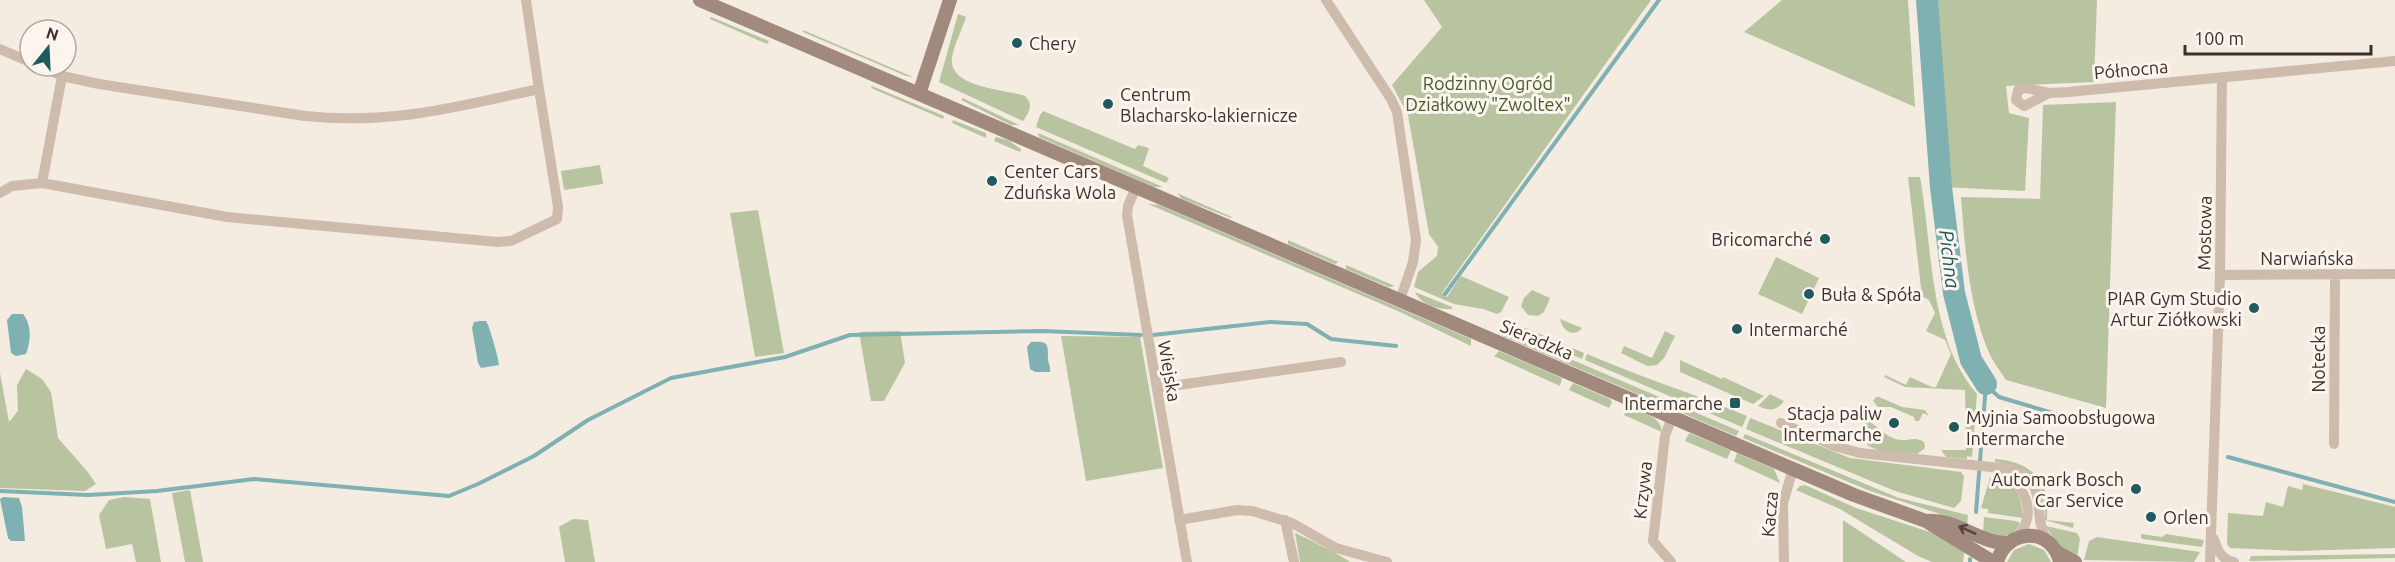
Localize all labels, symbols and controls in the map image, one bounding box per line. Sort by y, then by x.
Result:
north arrow [18,18,78,78]
scale bar [2185,18,2371,56]
text: N [44,23,61,44]
text: 100 m [2194,28,2244,48]
place label: Chery [1029,33,1076,53]
marker: Chery [1010,36,1024,50]
street label: Północna [2093,56,2169,82]
park label: Rodzinny Ogród Działkowy "Zwoltex" [1405,73,1571,114]
place label: Centrum Blacharsko-lakiernicze [1120,84,1298,125]
marker: Centrum Blacharsko-lakiernicze [1101,97,1115,111]
place label: Center Cars Zduńska Wola [1004,161,1116,202]
marker: Center Cars Zduńska Wola [985,174,999,188]
street label: Mostowa [2193,195,2215,271]
water label: Pichna [1935,228,1965,290]
place label: Bricomarché [1711,229,1813,249]
marker: Bricomarché [1818,232,1832,246]
street label: Narwiańska [2260,248,2354,268]
place label: Buła & Spóła [1821,284,1921,304]
marker: Buła & Spóła [1802,287,1816,301]
place label: PIAR Gym Studio Artur Ziółkowski [2107,288,2242,329]
marker: PIAR Gym Studio Artur Ziółkowski [2247,301,2261,315]
street label: Sieradzka [1498,315,1576,363]
place label: Intermarché [1749,319,1848,339]
marker: Intermarché [1730,322,1744,336]
street label: Notecka [2308,325,2328,393]
street label: Wiejska [1155,339,1185,403]
place label: Intermarche [1624,393,1723,413]
marker: Intermarche [1728,396,1742,410]
place label: Stacja paliw Intermarche [1783,403,1882,444]
place label: Myjnia Samoobsługowa Intermarche [1966,407,2156,448]
marker: Stacja paliw Intermarche [1887,416,1901,430]
marker: Myjnia Samoobsługowa Intermarche [1947,420,1961,434]
street label: Krzywa [1629,460,1655,520]
place label: Automark Bosch Car Service [1991,469,2124,510]
marker: Automark Bosch Car Service [2129,482,2143,496]
street label: Kacza [1757,490,1781,538]
place label: Orlen [2163,507,2209,527]
marker: Orlen [2144,510,2158,524]
one-way arrow [1959,524,1977,536]

